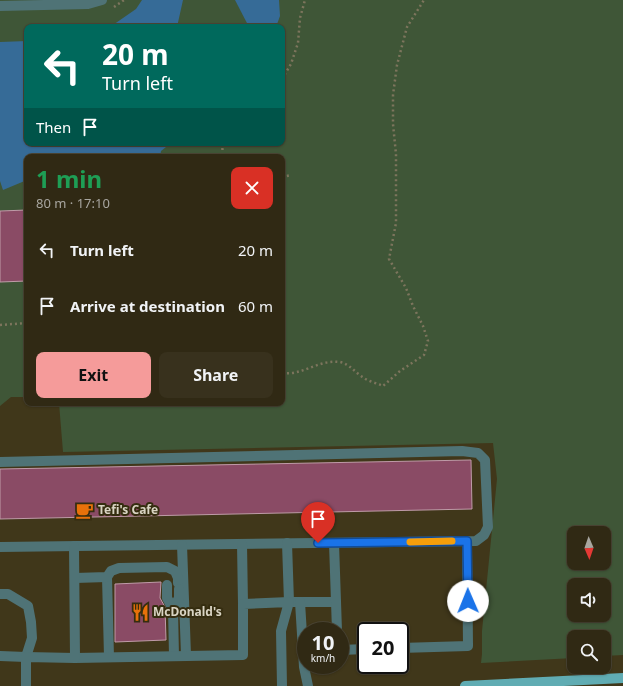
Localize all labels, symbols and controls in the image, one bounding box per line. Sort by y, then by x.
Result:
text: 20 m [102,35,169,73]
icon: left [36,40,88,92]
text: Turn left [102,71,173,95]
icon: arrive [79,116,101,138]
text: Then [36,117,71,137]
text: 1 min [36,162,102,195]
button: close [231,167,273,209]
text: 80 m · 17:10 [36,194,110,212]
icon: left [36,239,58,261]
text: Turn left [70,240,134,260]
text: 20 m [238,240,273,260]
icon: arrive [36,295,58,317]
text: Arrive at destination [70,296,225,316]
text: 60 m [238,296,273,316]
button: Exit [36,352,151,398]
button: Share [159,352,273,398]
cafe icon: Tefi's Cafe [75,500,95,520]
place label: Tefi's Cafe [98,501,158,518]
pin [301,502,335,543]
icon: arrive [307,508,329,530]
north arrow [567,526,611,570]
map controls [567,526,611,674]
button: sound [567,578,611,622]
position arrow [447,580,489,622]
restaurant icon: McDonald's [130,602,150,622]
place label: McDonald's [153,603,222,620]
speed limit sign: 20 [357,622,409,674]
text: 10 [312,629,334,656]
button: search [567,630,611,674]
text: km/h [311,651,335,665]

